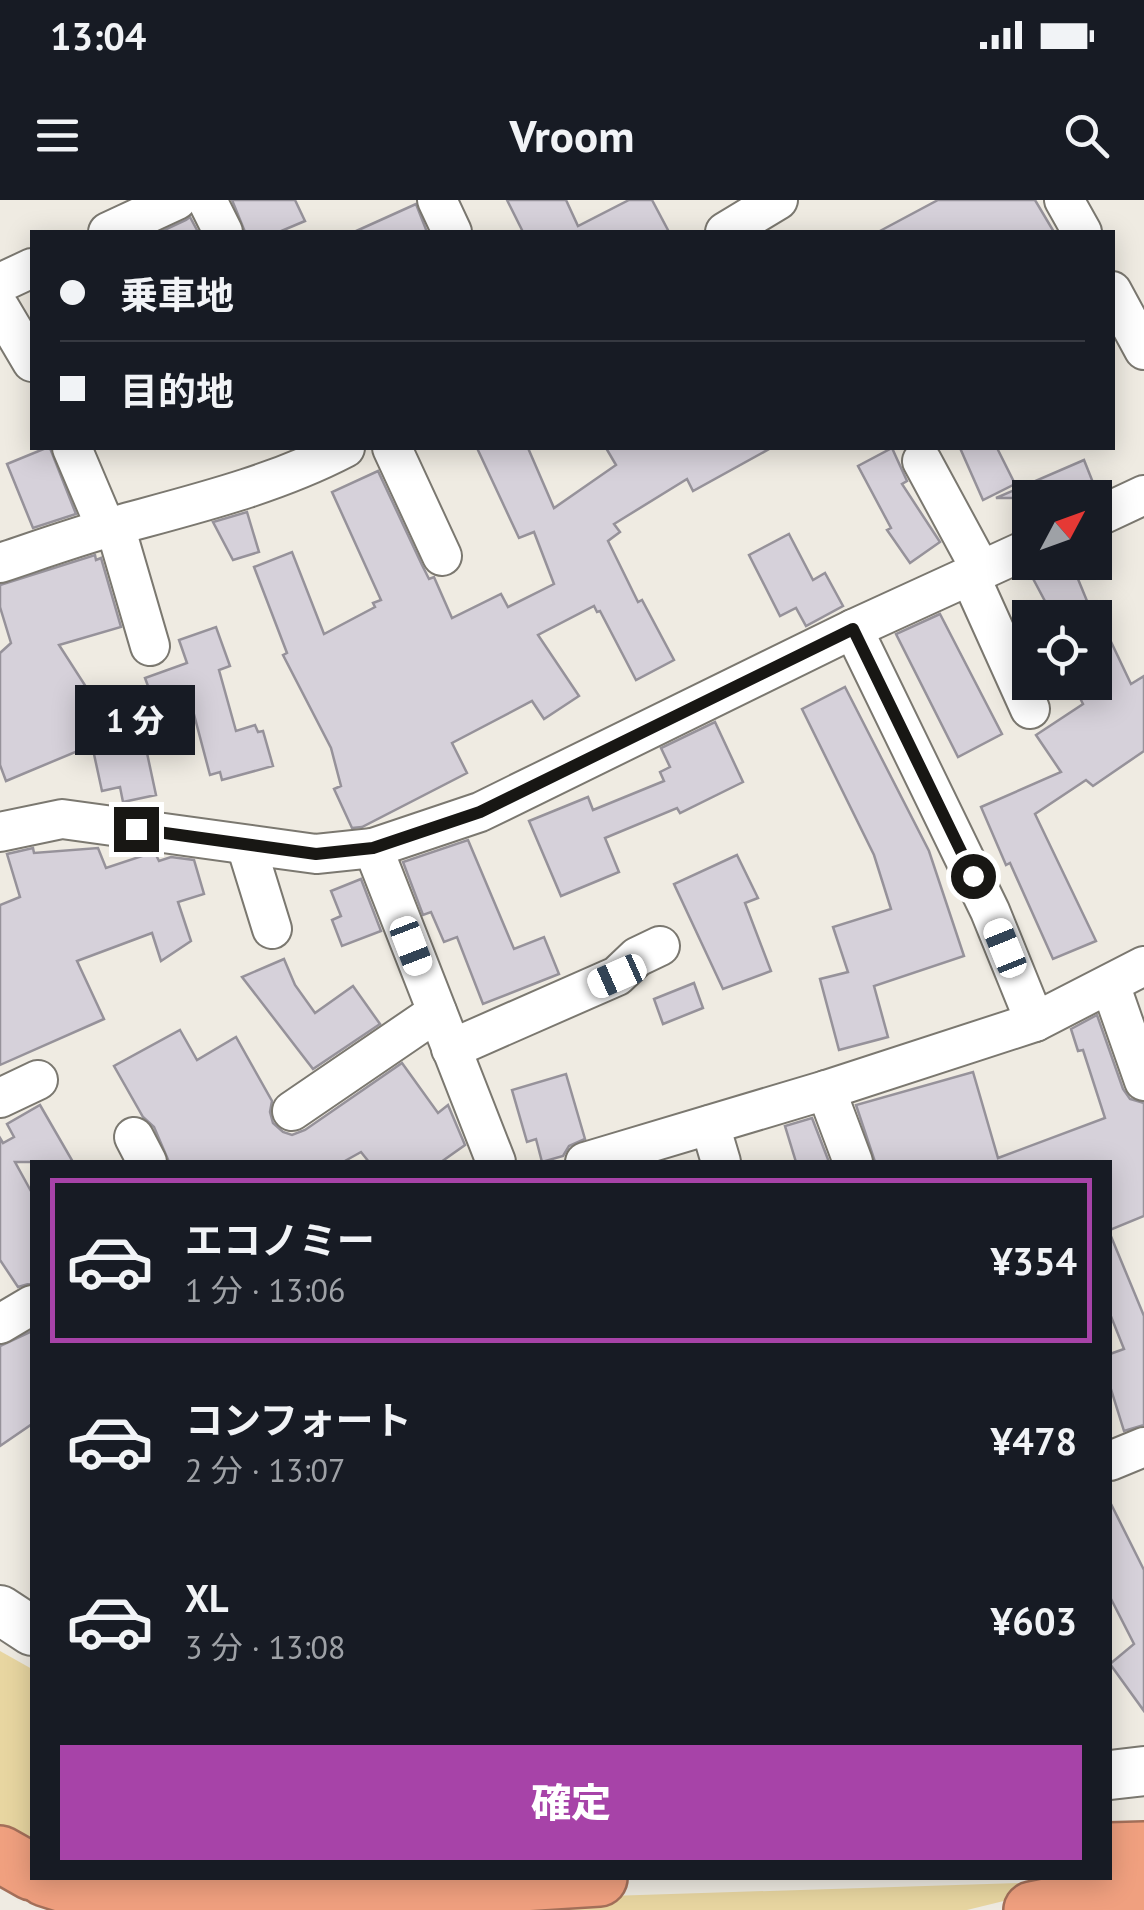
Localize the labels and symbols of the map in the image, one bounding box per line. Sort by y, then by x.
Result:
north arrow [1012,480,1112,580]
callout: 1 分 [76,684,196,754]
route end [114,807,159,852]
route start [951,854,996,899]
car [386,913,436,979]
car [980,915,1030,981]
car [583,950,651,1002]

